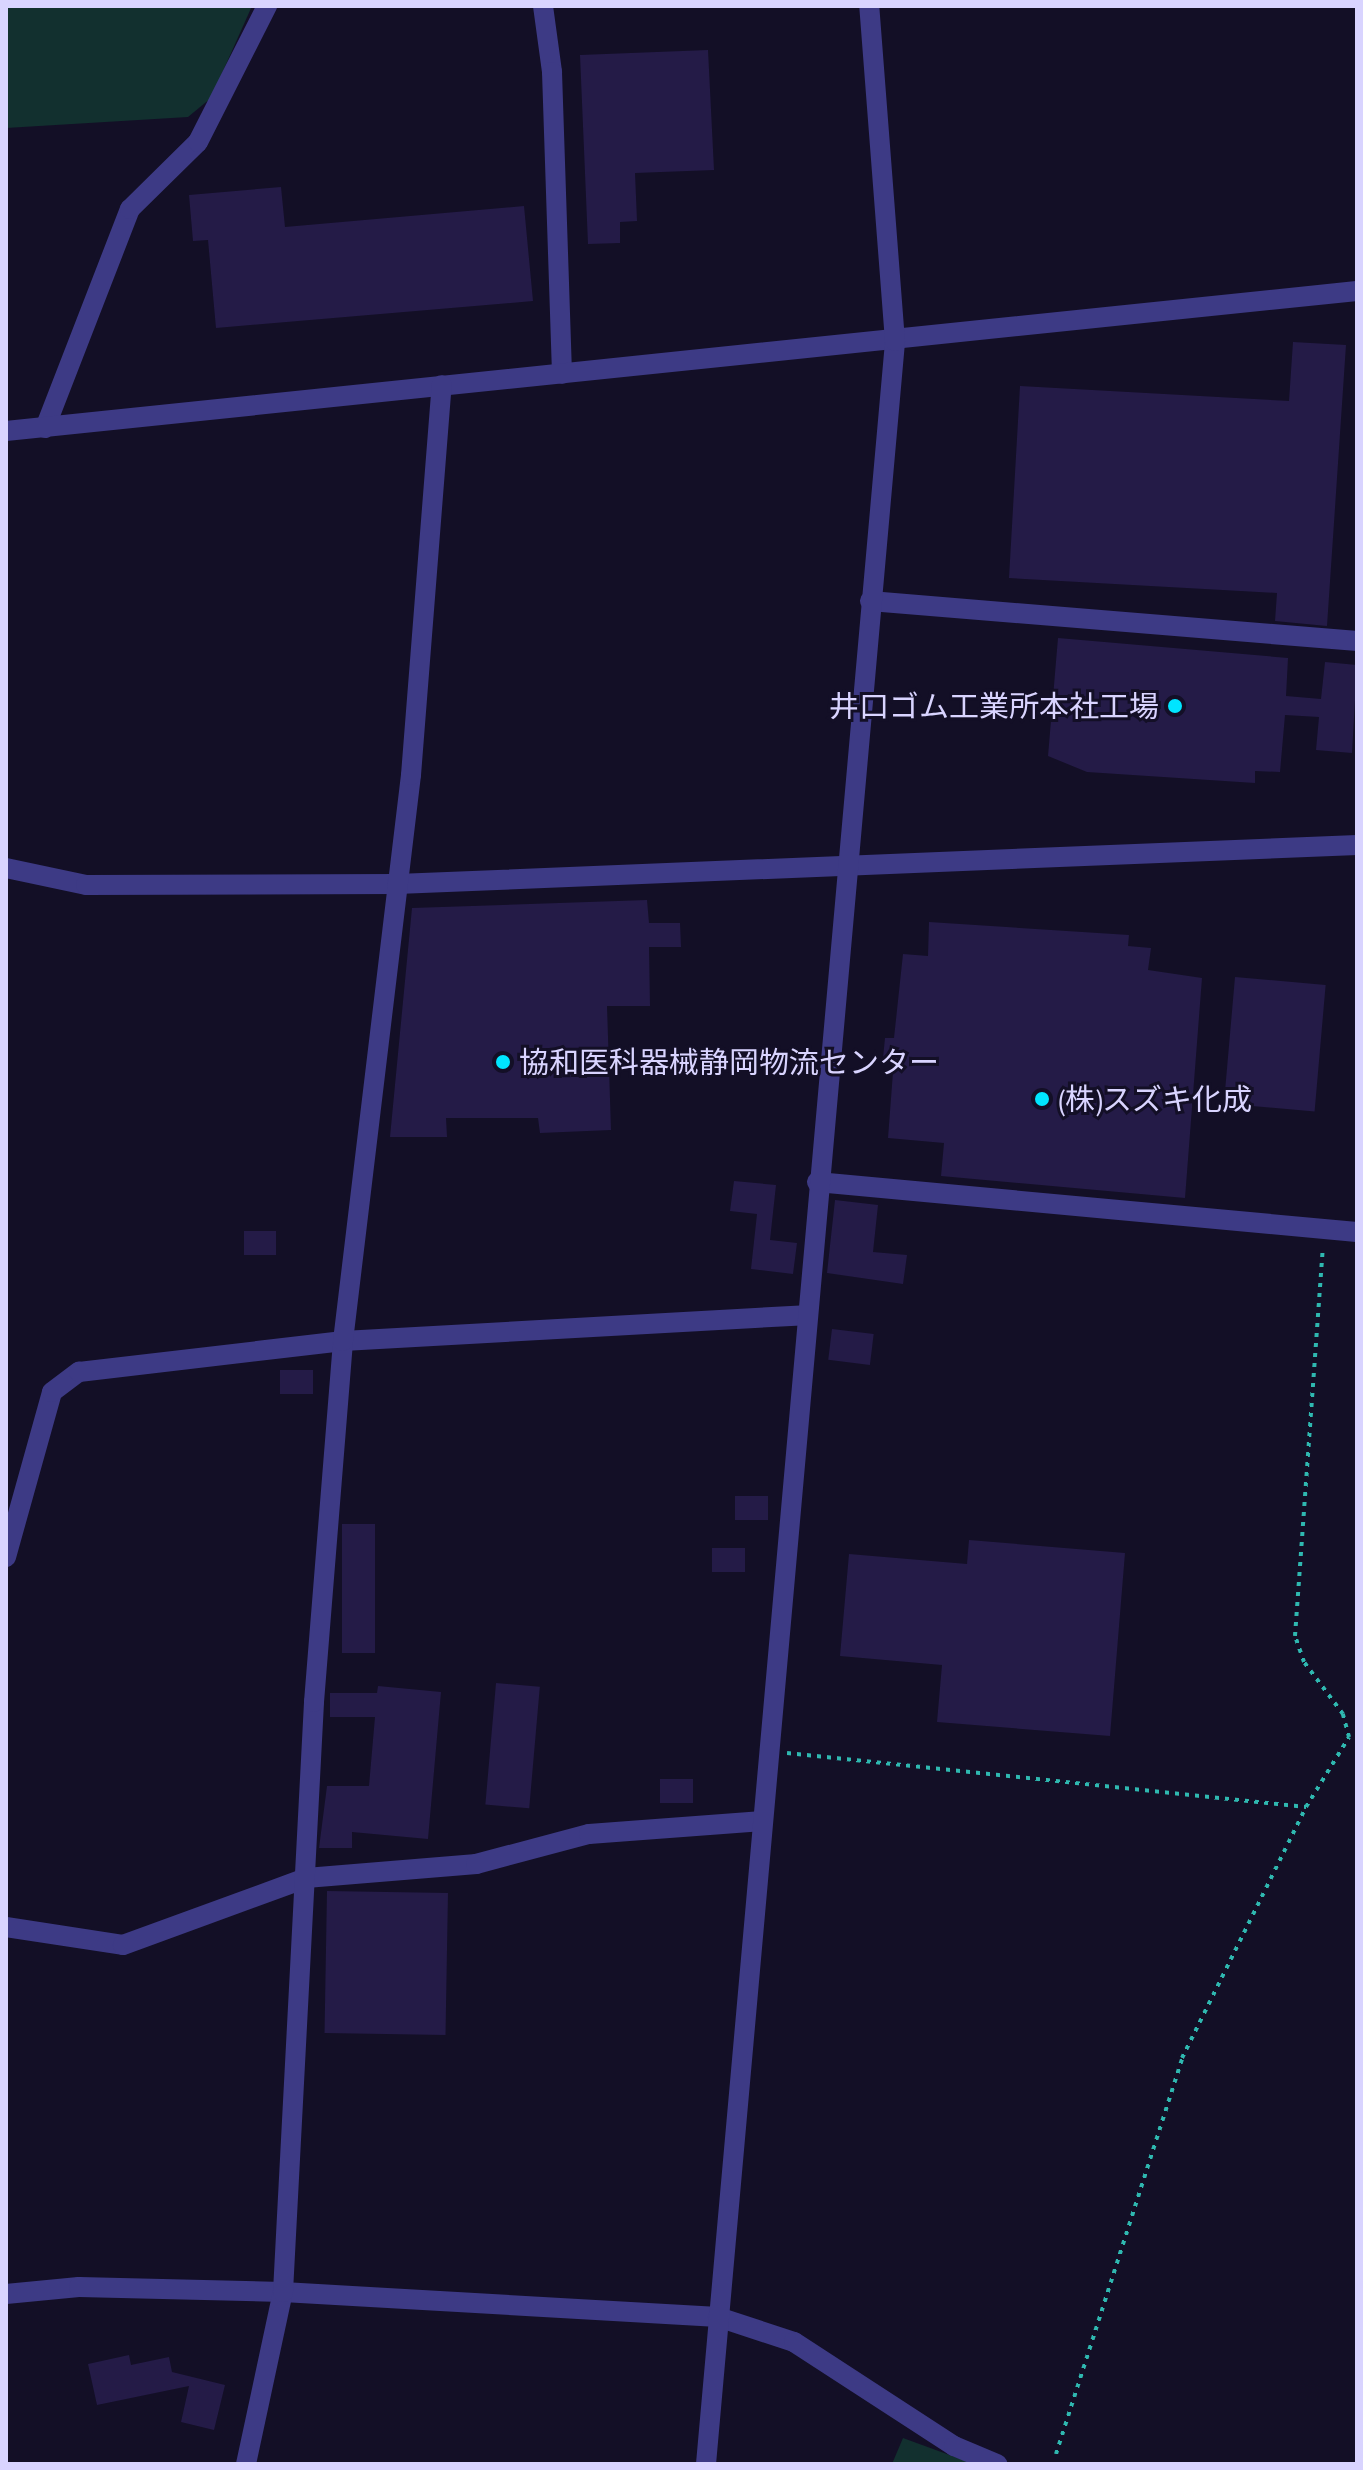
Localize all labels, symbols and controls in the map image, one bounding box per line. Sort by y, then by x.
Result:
place label: 井口ゴム工業所本社工場 [829,688,1159,724]
marker: 井口ゴム工業所本社工場 [1166,697,1184,715]
place label: 協和医科器械静岡物流センター [519,1044,939,1080]
marker: 協和医科器械静岡物流センター [494,1053,512,1071]
place label: (株)スズキ化成 [1058,1081,1252,1117]
marker: (株)スズキ化成 [1033,1090,1051,1108]

